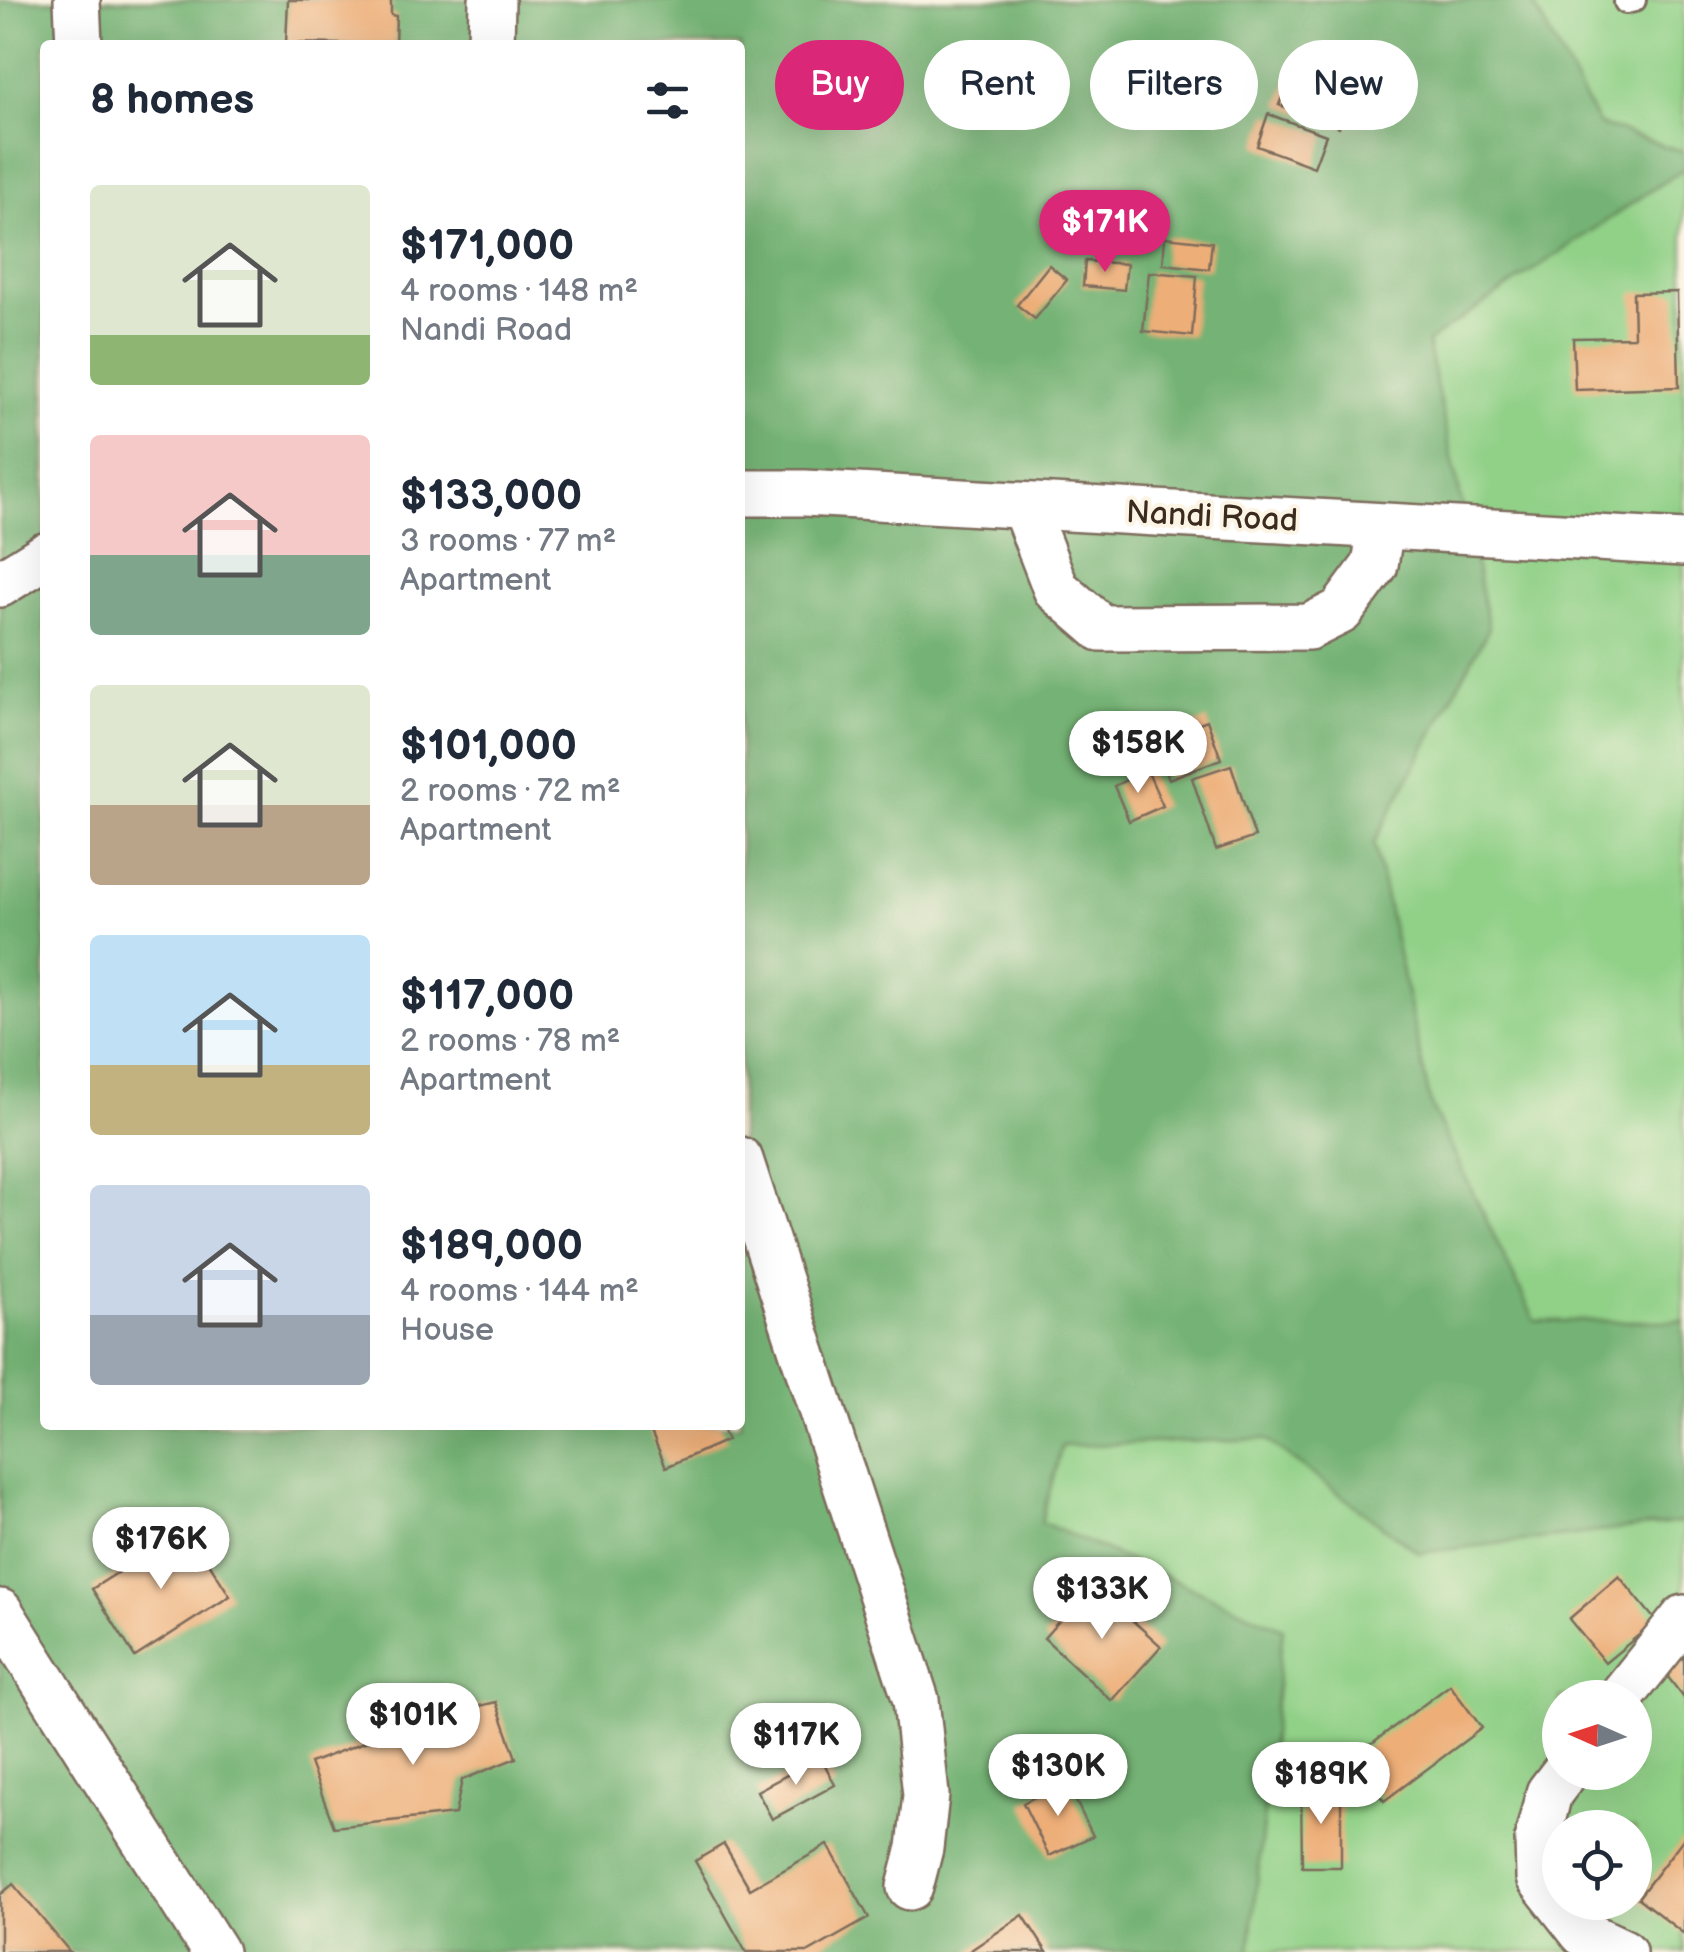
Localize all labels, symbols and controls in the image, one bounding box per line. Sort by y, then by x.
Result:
chip: Buy [775,40,904,130]
chip: Rent [924,40,1070,130]
chip: Filters [1090,40,1258,130]
chip: New [1278,40,1418,130]
icon: filters [640,73,695,128]
text: 8 homes [90,75,254,126]
pin: $171K [1035,190,1175,275]
text: $171K [1061,203,1149,242]
text: $171,000 [400,221,574,272]
icon: home [170,225,290,345]
text: 4 rooms · 148 m² [400,272,638,311]
text: Nandi Road [400,311,572,350]
text: $133,000 [400,471,582,522]
icon: home [170,475,290,595]
street label: Nandi Road [1125,493,1299,541]
text: 3 rooms · 77 m² [400,522,616,561]
text: Apartment [400,561,551,600]
pin: $158K [1068,711,1208,796]
text: $101,000 [400,721,577,772]
text: $158K [1091,724,1185,763]
icon: home [170,725,290,845]
text: 2 rooms · 72 m² [400,772,621,811]
text: Apartment [400,811,551,850]
text: $117,000 [400,971,574,1022]
icon: home [170,975,290,1095]
text: 2 rooms · 78 m² [400,1022,620,1061]
text: Apartment [400,1061,551,1100]
text: $189,000 [400,1221,583,1272]
icon: home [170,1225,290,1345]
text: 4 rooms · 144 m² [400,1272,639,1311]
text: House [400,1311,494,1350]
pin: $176K [91,1507,231,1592]
text: $176K [114,1520,208,1559]
pin: $133K [1032,1557,1172,1642]
text: $133K [1055,1570,1149,1609]
north arrow [1542,1680,1652,1790]
map controls [1542,1680,1652,1920]
pin: $101K [343,1683,483,1768]
text: $101K [368,1696,458,1735]
pin: $117K [726,1703,866,1788]
text: $117K [752,1716,840,1755]
pin: $130K [988,1734,1128,1819]
pin: $189K [1251,1742,1391,1827]
text: $130K [1011,1747,1105,1786]
text: $189K [1274,1755,1368,1794]
button: locate [1542,1810,1652,1920]

